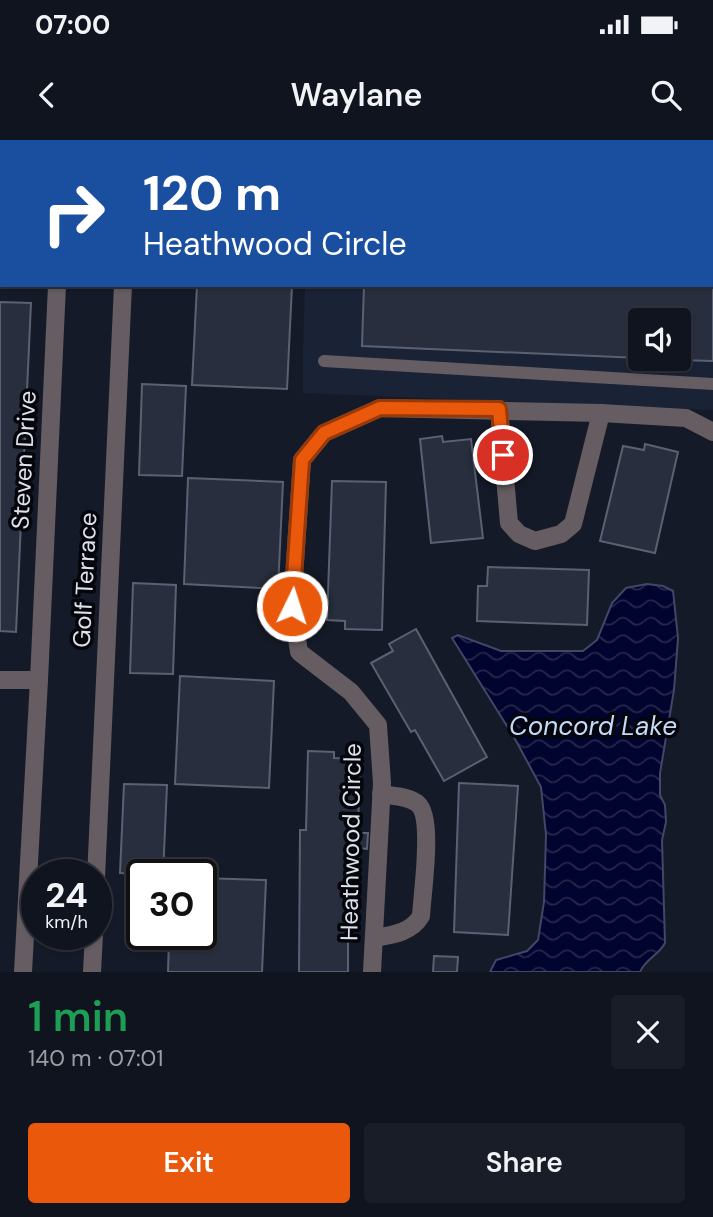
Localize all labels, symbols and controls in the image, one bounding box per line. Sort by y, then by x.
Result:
text: 07:00 [35,8,110,42]
text: Waylane [291,74,422,116]
icon: back [28,76,66,114]
icon: search [647,76,685,114]
text: 120 m [143,161,281,225]
icon: right [28,168,119,259]
text: Heathwood Circle [143,223,407,265]
map controls [628,308,691,371]
button: sound [628,308,691,371]
street label: Steven Drive [4,390,43,530]
pin [473,425,533,485]
icon: arrive [484,436,522,474]
street label: Golf Terrace [65,512,104,648]
position arrow [255,569,329,643]
water label: Concord Lake [509,709,677,743]
street label: Heathwood Circle [333,743,368,941]
speed limit sign: 30 [126,859,217,950]
text: 24 [45,872,88,918]
text: km/h [45,910,88,934]
text: 1 min [28,989,128,1044]
button: close [611,995,685,1069]
text: 140 m · 07:01 [28,1043,164,1073]
button: Exit [28,1123,350,1203]
button: Share [364,1123,685,1203]

